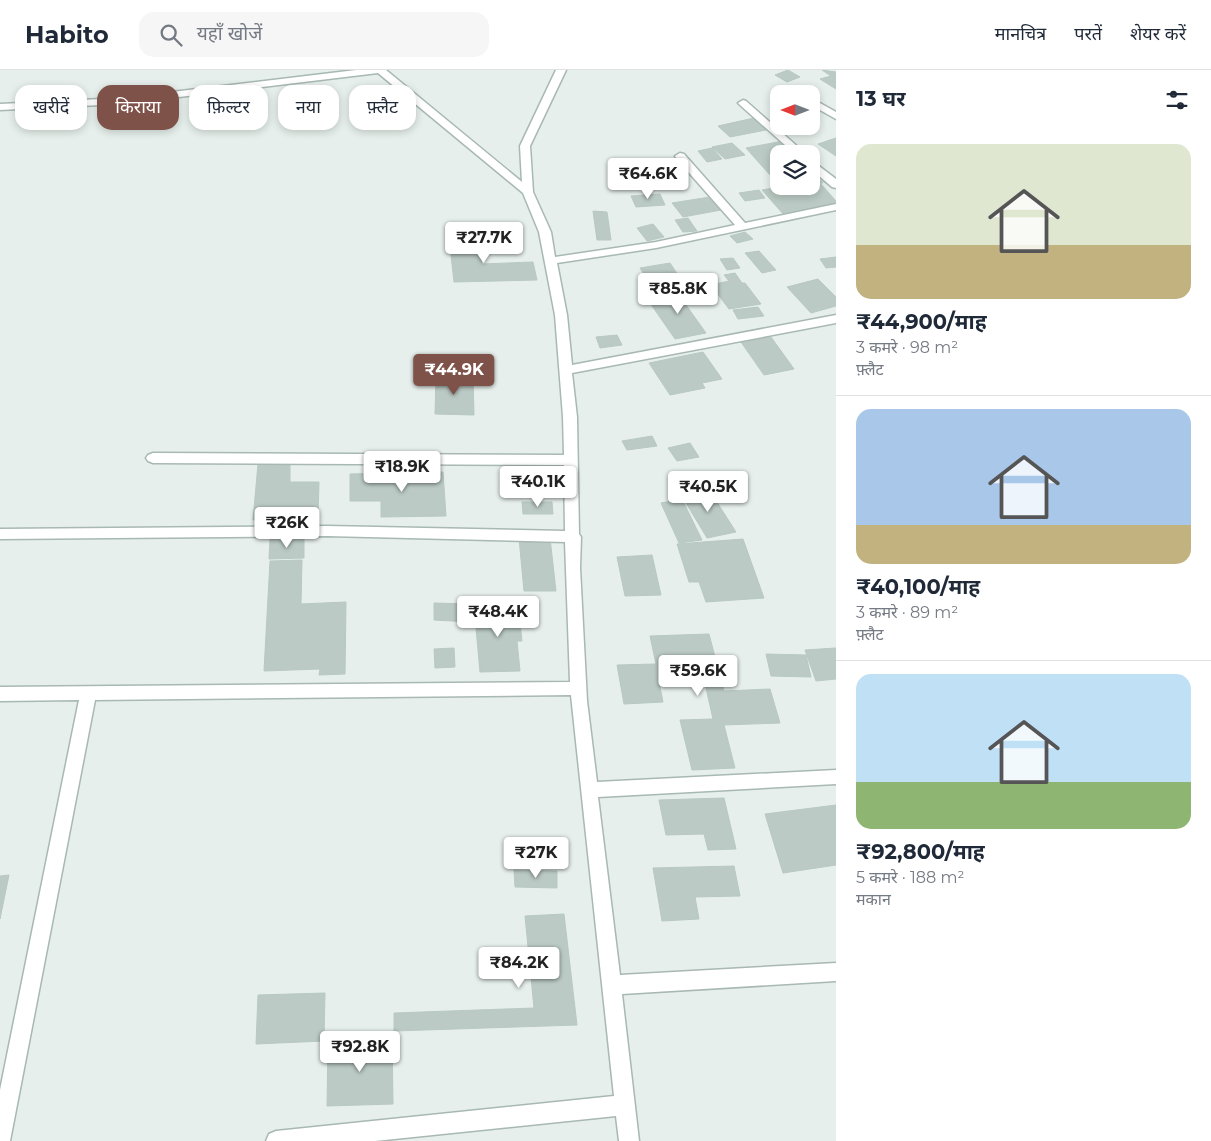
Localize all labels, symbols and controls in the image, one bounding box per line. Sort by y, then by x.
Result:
search box [139,12,489,57]
text: Habito [25,20,109,49]
icon: search [157,21,185,49]
text: यहाँ खोजें [197,22,262,45]
text: मानचित्र [995,23,1046,45]
text: परतें [1074,23,1102,45]
text: शेयर करें [1130,23,1186,45]
chip: खरीदें [15,85,87,130]
chip: किराया [97,85,179,130]
chip: फ़िल्टर [189,85,268,130]
chip: नया [278,85,339,130]
chip: फ़्लैट [349,85,416,130]
north arrow [770,85,820,135]
map controls [770,85,820,195]
text: 13 घर [856,86,905,111]
icon: filters [1163,86,1191,114]
button: layers [770,145,820,195]
pin: ₹64.6K [607,158,689,200]
text: ₹64.6K [619,164,677,183]
icon: home [979,176,1069,266]
pin: ₹27.7K [443,222,525,264]
text: ₹27.7K [456,228,512,247]
pin: ₹85.8K [637,272,719,315]
text: ₹85.8K [649,279,707,298]
text: ₹44,900/माह [856,309,987,334]
text: 3 कमरे · 98 m² [856,338,958,357]
pin: ₹44.9K [413,354,495,396]
text: ₹44.9K [424,360,484,379]
text: फ़्लैट [856,360,884,379]
icon: home [979,442,1069,532]
pin: ₹18.9K [361,450,443,493]
text: ₹18.9K [375,457,429,476]
pin: ₹40.1K [497,466,579,508]
pin: ₹40.5K [667,470,749,513]
text: ₹40.1K [511,472,565,491]
text: ₹40.5K [679,477,737,496]
pin: ₹26K [257,506,317,549]
text: ₹26K [265,513,309,532]
text: ₹40,100/माह [856,574,980,599]
pin: ₹48.4K [457,596,539,638]
text: ₹48.4K [468,602,528,621]
text: 3 कमरे · 89 m² [856,603,958,622]
text: फ़्लैट [856,625,884,644]
pin: ₹59.6K [657,654,739,697]
text: ₹59.6K [669,661,727,680]
icon: home [979,707,1069,797]
pin: ₹27K [506,836,566,879]
text: ₹92,800/माह [856,839,985,864]
text: ₹27K [515,843,557,862]
text: 5 कमरे · 188 m² [856,868,964,887]
text: मकान [856,890,891,909]
pin: ₹84.2K [478,946,560,989]
text: ₹84.2K [489,953,549,972]
pin: ₹92.8K [319,1030,401,1073]
text: ₹92.8K [331,1037,389,1056]

